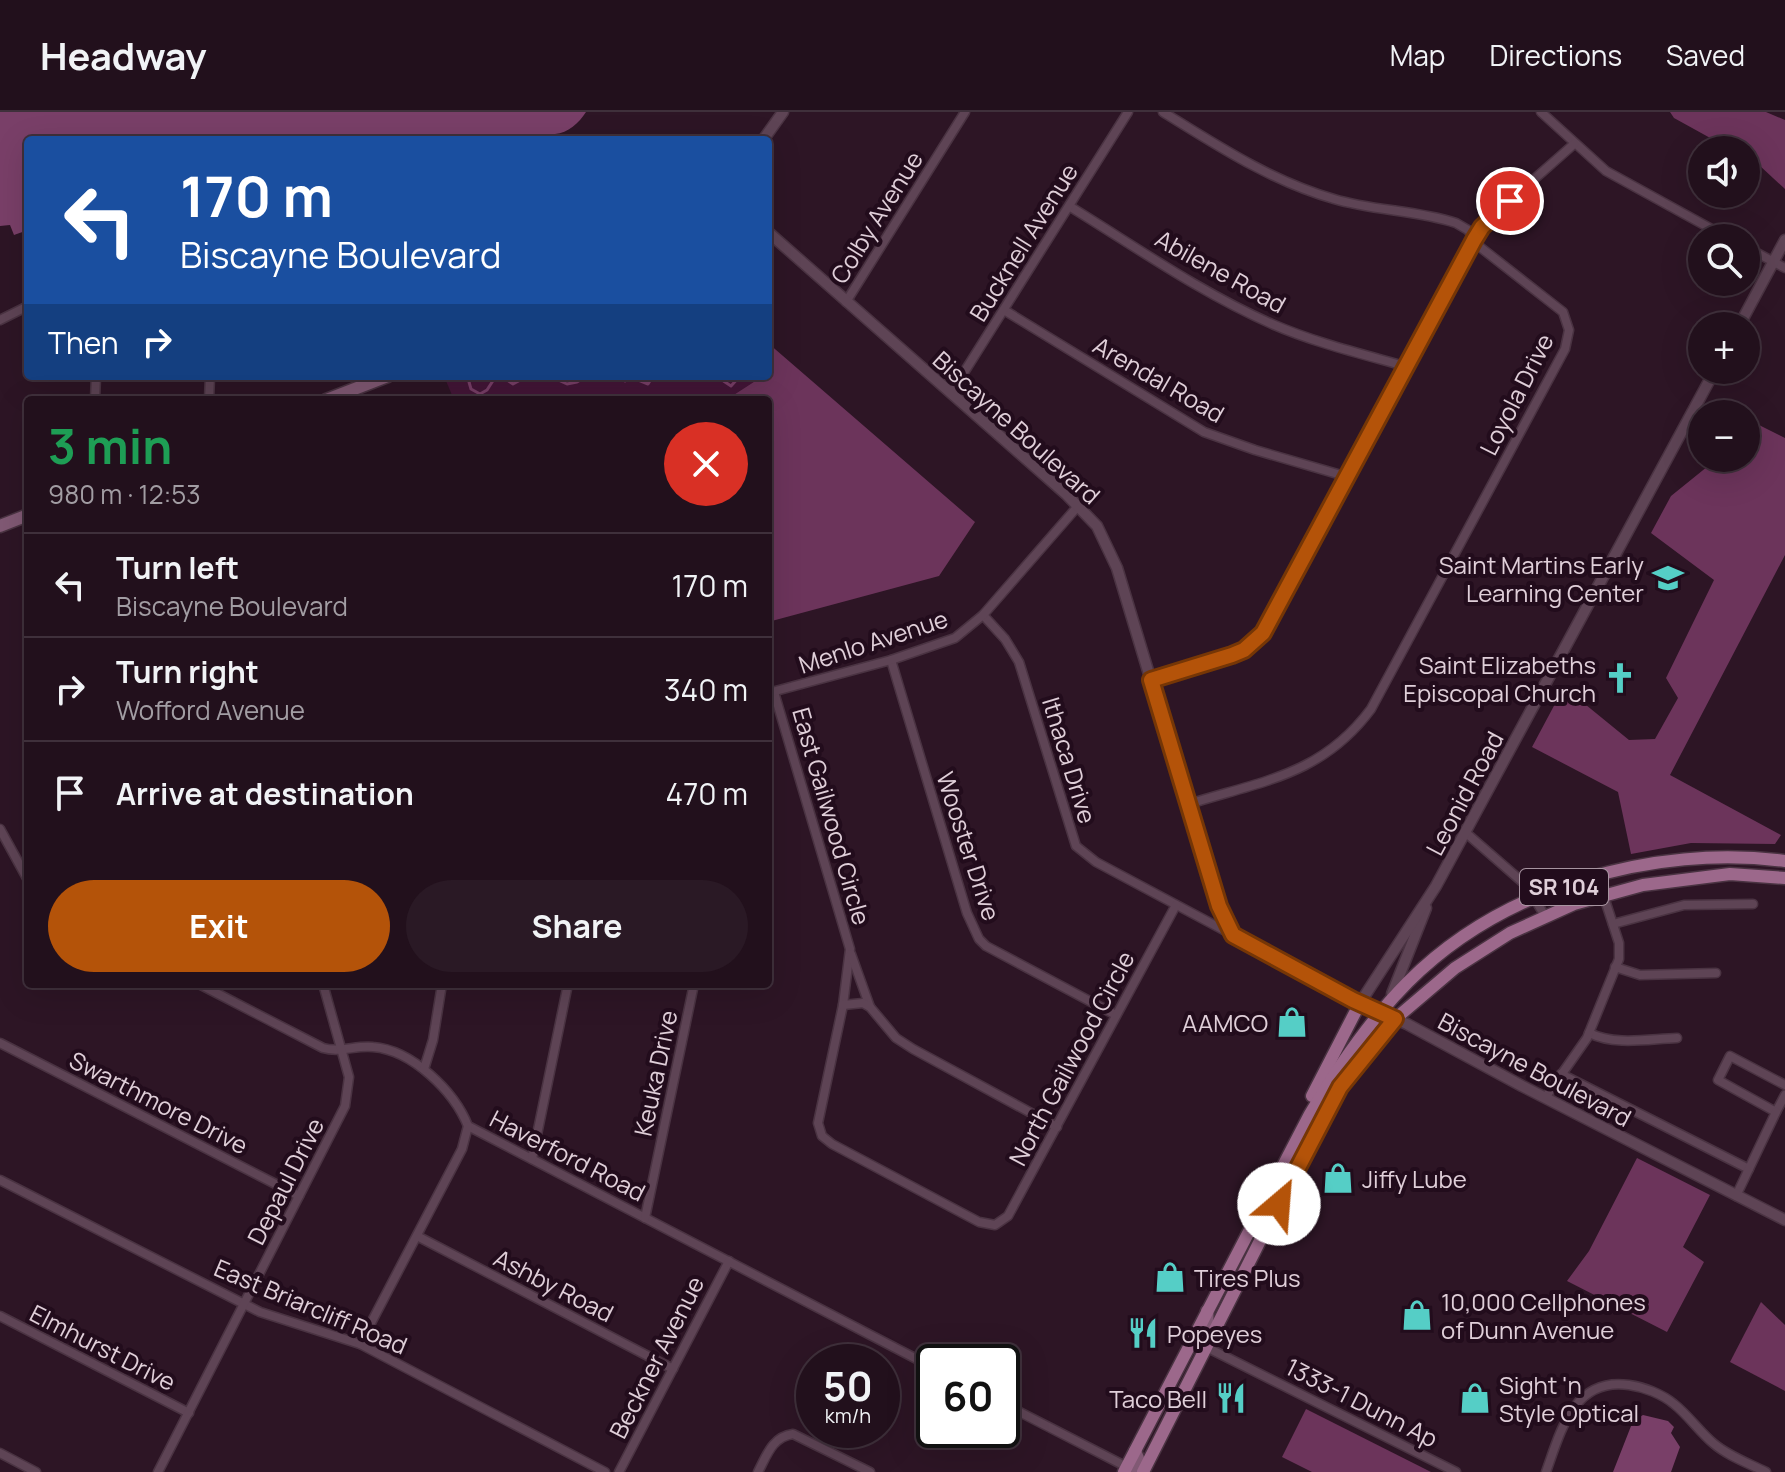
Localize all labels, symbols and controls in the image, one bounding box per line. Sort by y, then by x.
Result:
text: Headway [40,29,207,81]
text: Map [1390,36,1445,74]
text: Directions [1489,36,1622,74]
text: Saved [1666,36,1745,74]
map controls [1688,136,1760,472]
button: sound [1688,136,1760,208]
street label: Colby Avenue [822,145,930,289]
text: 170 m [180,157,333,234]
street label: Bucknell Avenue [961,157,1085,327]
pin [1476,167,1544,235]
icon: left [48,168,152,272]
icon: arrive [1488,179,1532,223]
street label: Abilene Road [1150,222,1292,320]
button: search [1688,224,1760,296]
text: Biscayne Boulevard [180,230,501,279]
button: + [1688,312,1760,384]
icon: right [135,320,179,364]
text: Then [48,322,119,363]
street label: Arendal Road [1087,328,1231,430]
street label: Loyola Drive [1471,328,1561,460]
street label: Biscayne Boulevard [926,343,1108,511]
button: − [1688,400,1760,472]
text: 3 min [48,413,172,478]
button: close [664,422,748,506]
text: 980 m · 12:53 [48,476,201,512]
text: Turn left [116,547,239,588]
place label: Saint Martins Early Learning Center [1439,548,1644,609]
school or university icon: Saint Martins Early Learning Center [1651,561,1685,595]
icon: left [48,563,92,607]
text: 170 m [671,565,748,606]
text: Biscayne Boulevard [116,588,348,624]
street label: Menlo Avenue [794,601,952,681]
place label: Saint Elizabeths Episcopal Church [1403,648,1596,709]
text: Turn right [116,651,259,692]
church icon: Saint Elizabeths Episcopal Church [1603,661,1637,695]
icon: right [48,667,92,711]
text: 340 m [664,669,748,710]
text: Wofford Avenue [116,692,305,728]
street label: Ithaca Drive [1035,693,1105,827]
street label: East Gailwood Circle [785,704,879,928]
street label: Leonid Road [1417,725,1511,861]
street label: Wooster Drive [929,767,1009,925]
icon: arrive [48,771,92,815]
text: Arrive at destination [116,773,414,814]
text: 470 m [666,773,748,814]
road number: SR 104 [1520,869,1608,905]
button: Exit [48,880,390,972]
button: Share [406,880,748,972]
street label: North Gailwood Circle [1000,945,1142,1171]
street label: Biscayne Boulevard [1433,1004,1637,1134]
shop icon: AAMCO [1275,1005,1309,1039]
place label: AAMCO [1182,1006,1268,1039]
street label: Keuka Drive [626,1007,684,1139]
street label: Swarthmore Drive [64,1043,254,1161]
street label: Haverford Road [485,1102,651,1208]
street label: Depaul Drive [239,1112,331,1250]
shop icon: Jiffy Lube [1321,1161,1355,1195]
position arrow [1237,1162,1321,1246]
place label: Jiffy Lube [1362,1162,1467,1195]
street label: Ashby Road [489,1241,619,1329]
street label: East Briarcliff Road [210,1250,412,1362]
shop icon: Tires Plus [1153,1260,1187,1294]
place label: Tires Plus [1194,1261,1301,1294]
street label: Beckner Avenue [601,1270,711,1444]
place label: 10,000 Cellphones of Dunn Avenue [1441,1285,1646,1346]
street label: Elmhurst Drive [24,1296,182,1398]
shop icon: 10,000 Cellphones of Dunn Avenue [1400,1298,1434,1332]
restaurant icon: Popeyes [1126,1316,1160,1350]
place label: Popeyes [1167,1317,1262,1350]
speed limit sign: 60 [916,1344,1020,1448]
street label: 1333-1 Dunn Ap [1280,1350,1444,1454]
text: 50 [823,1358,873,1413]
place label: Sight 'n Style Optical [1499,1368,1639,1429]
restaurant icon: Taco Bell [1214,1381,1248,1415]
shop icon: Sight 'n Style Optical [1458,1381,1492,1415]
place label: Taco Bell [1109,1382,1207,1415]
text: km/h [825,1402,871,1429]

